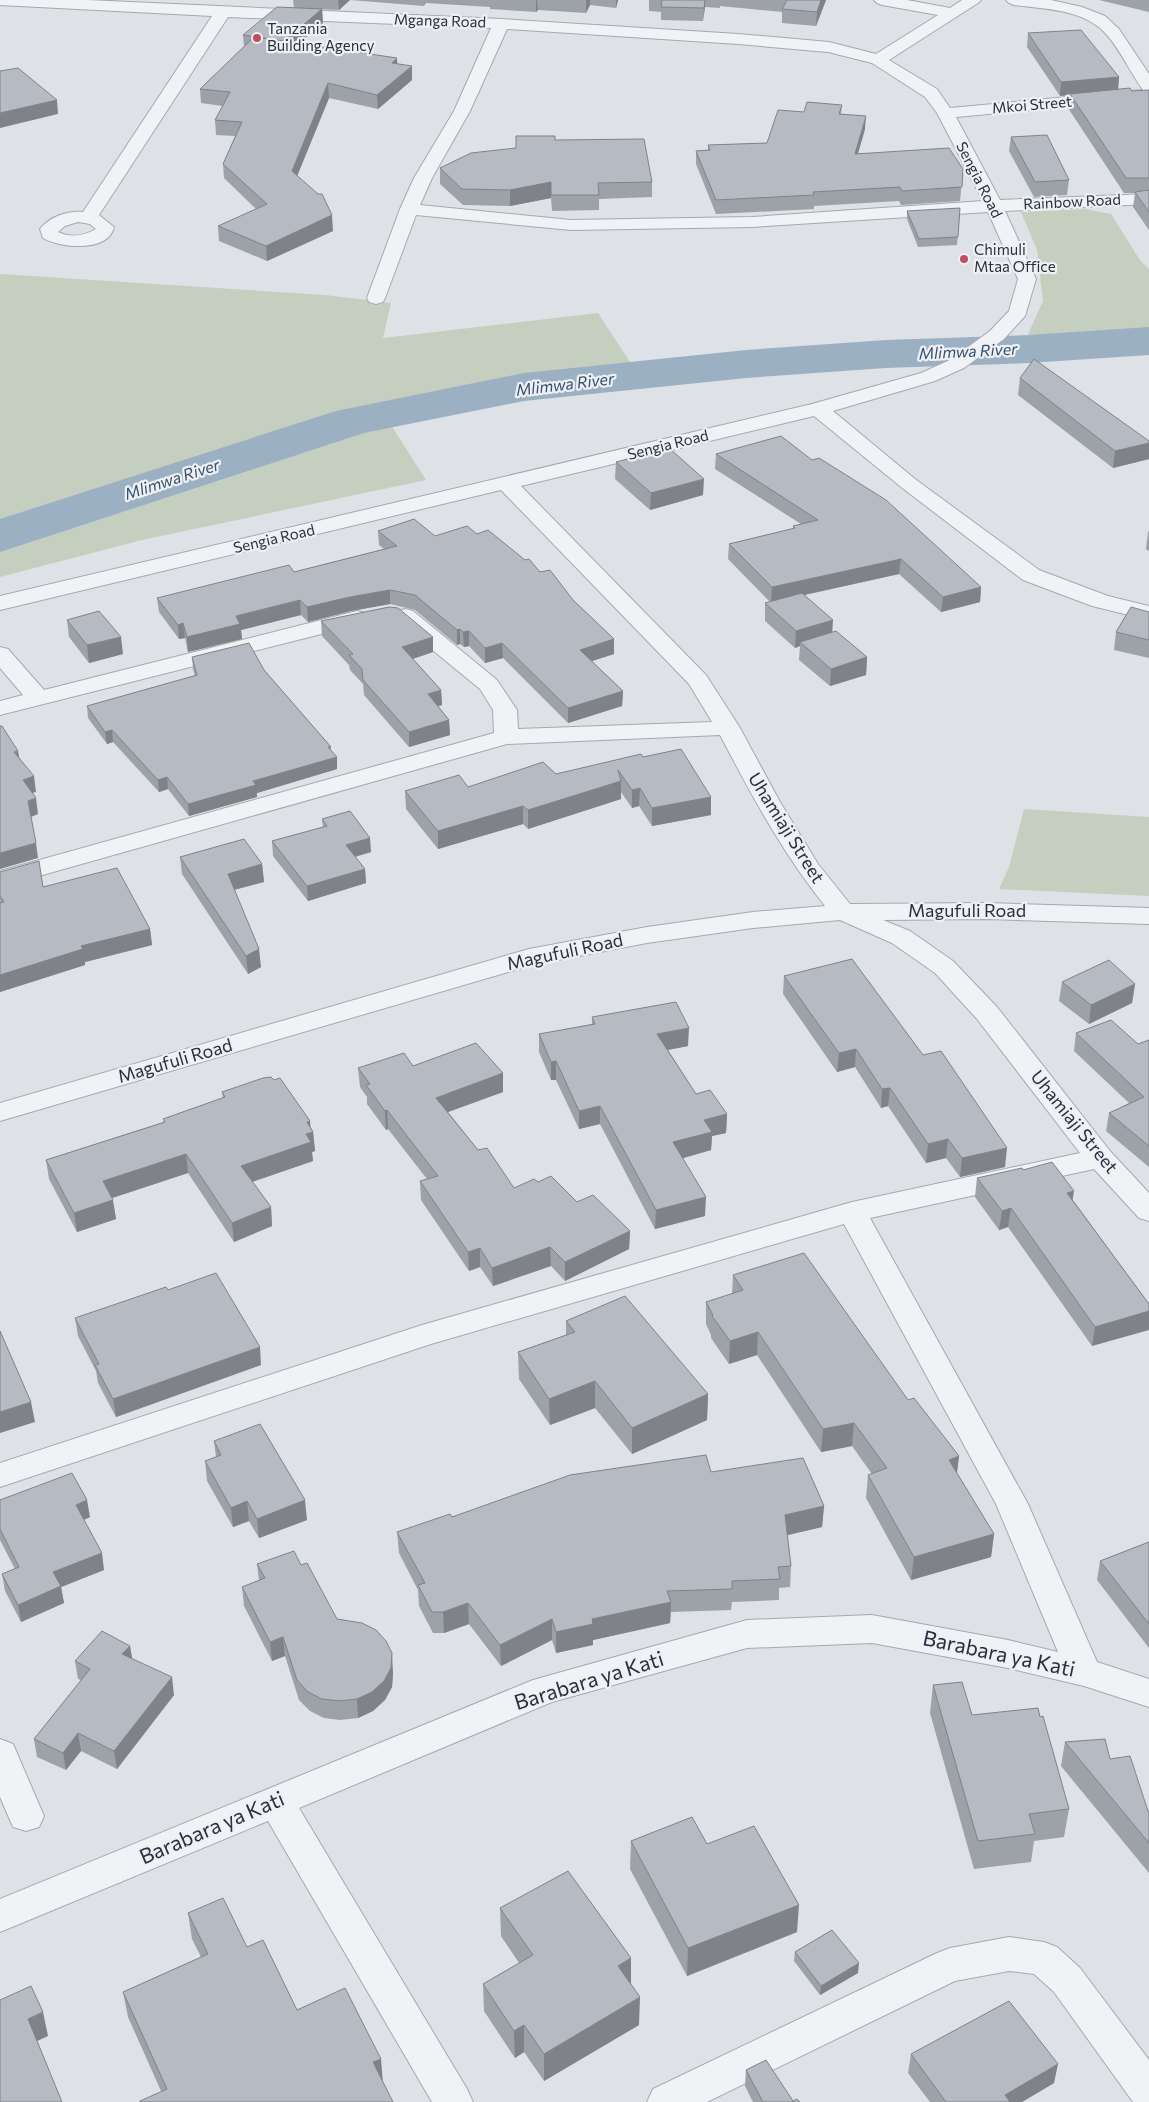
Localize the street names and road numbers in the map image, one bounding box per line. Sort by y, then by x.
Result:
street label: Mganga Road [394,9,487,31]
street label: Mkoi Street [991,92,1073,116]
street label: Sengia Road [953,138,1007,221]
street label: Rainbow Road [1023,189,1121,213]
street label: Sengia Road [625,425,710,463]
street label: Sengia Road [231,520,316,556]
street label: Uhamiaji Street [744,768,830,887]
street label: Magufuli Road [908,899,1026,921]
street label: Magufuli Road [505,928,625,974]
street label: Magufuli Road [115,1033,235,1087]
street label: Uhamiaji Street [1027,1065,1123,1177]
street label: Barabara ya Kati [921,1624,1078,1681]
street label: Barabara ya Kati [511,1645,666,1714]
street label: Barabara ya Kati [135,1785,288,1868]

